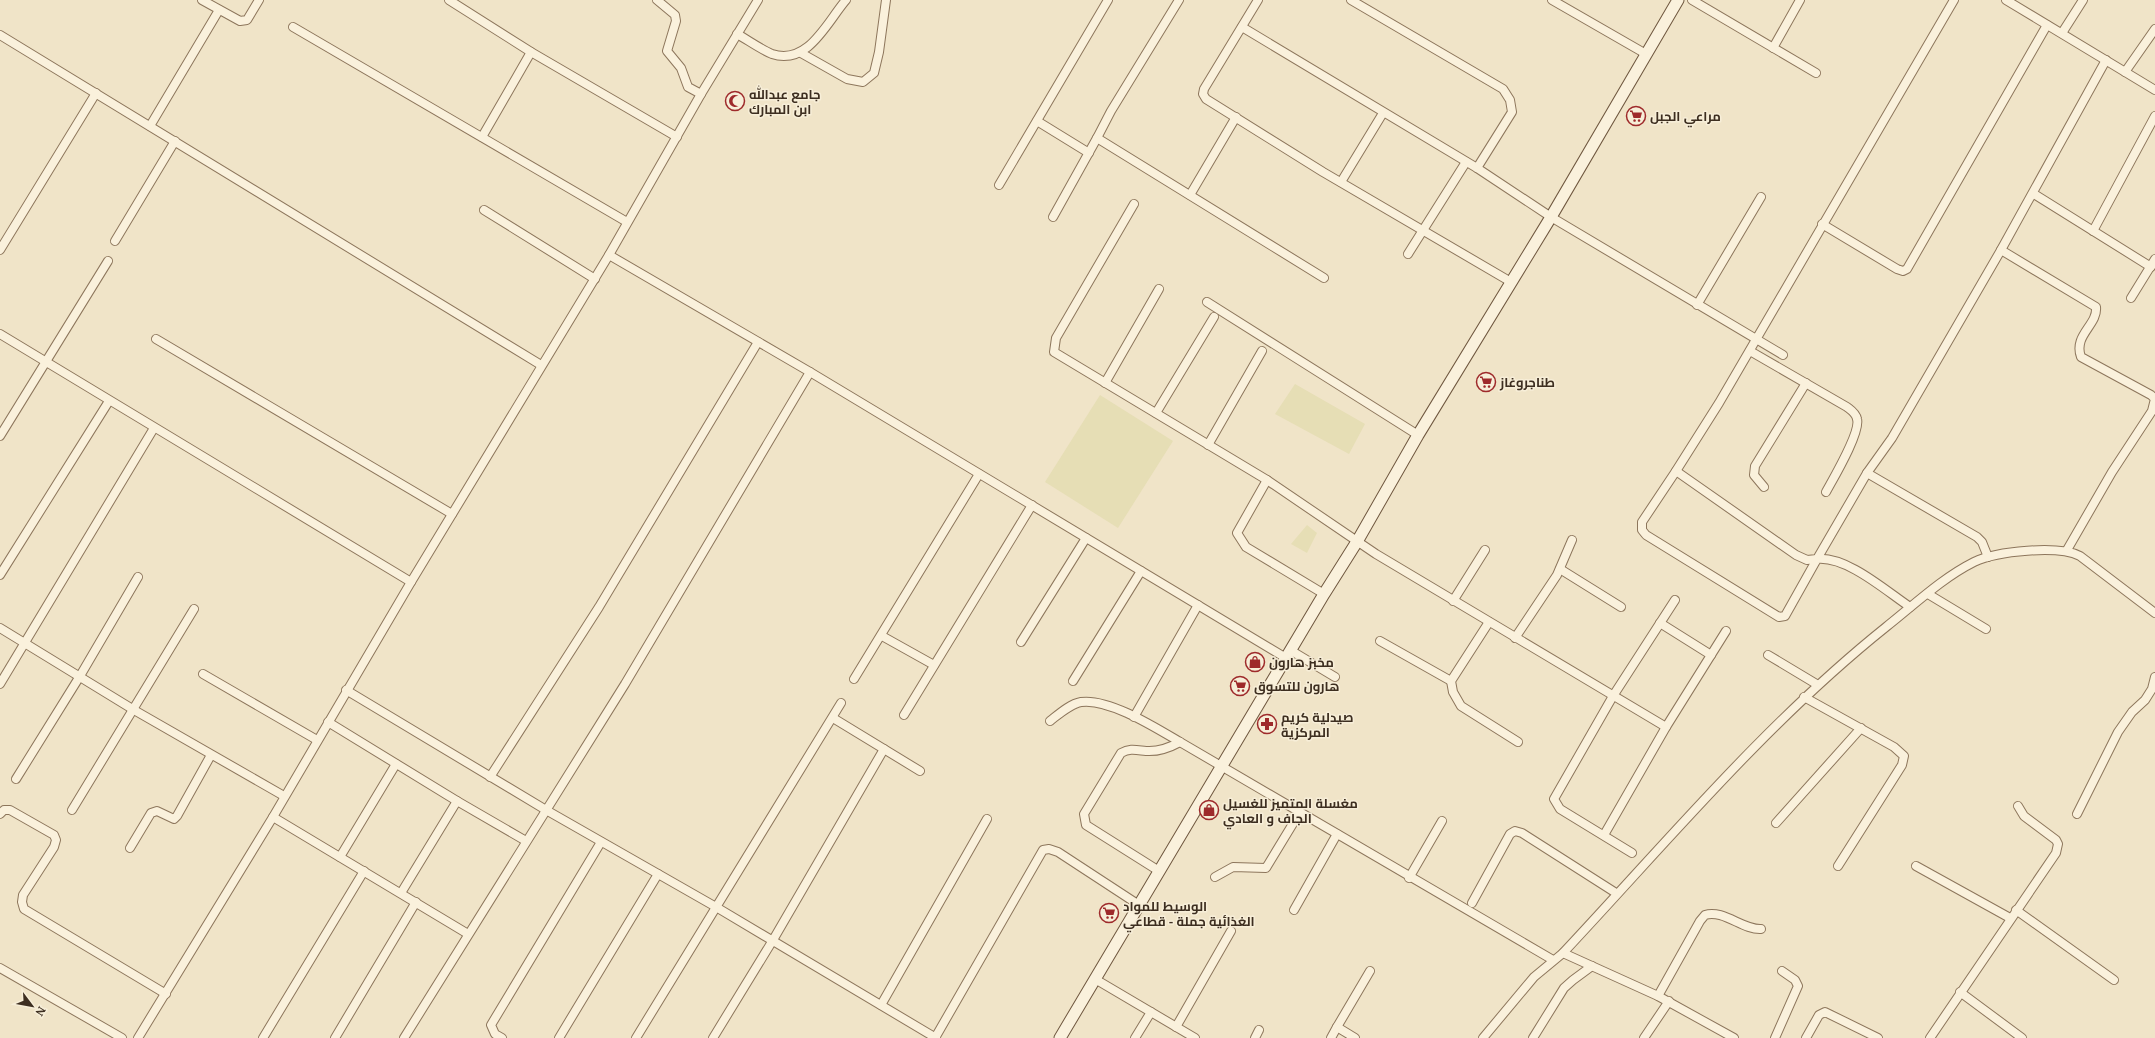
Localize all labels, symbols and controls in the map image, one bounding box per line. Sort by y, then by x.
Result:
place label: جامع عبدالله ابن المبارك [749,85,820,118]
mosque icon: جامع عبدالله ابن المبارك [724,90,746,112]
supermarket icon: مراعي الجبل [1625,105,1647,127]
place label: مراعي الجبل [1650,107,1721,128]
supermarket icon: طناجروغاز [1475,371,1497,393]
place label: طناجروغاز [1499,373,1555,391]
shop icon: مخبز هارون [1244,651,1266,673]
place label: مخبز هارون [1269,653,1334,671]
supermarket icon: هارون للتسوق [1229,675,1251,697]
place label: هارون للتسوق [1254,677,1339,695]
place label: صيدلية كريم المركزية [1281,708,1354,741]
pharmacy icon: صيدلية كريم المركزية [1256,713,1278,735]
place label: مغسلة المتميز للغسيل الجاف و العادي [1223,794,1358,830]
shop icon: مغسلة المتميز للغسيل الجاف و العادي [1198,799,1220,821]
place label: الوسيط للمواد الغذائية جملة - قطاعي [1123,897,1255,933]
supermarket icon: الوسيط للمواد الغذائية جملة - قطاعي [1098,902,1120,924]
north arrow [12,986,52,1026]
text: N [32,1004,50,1019]

